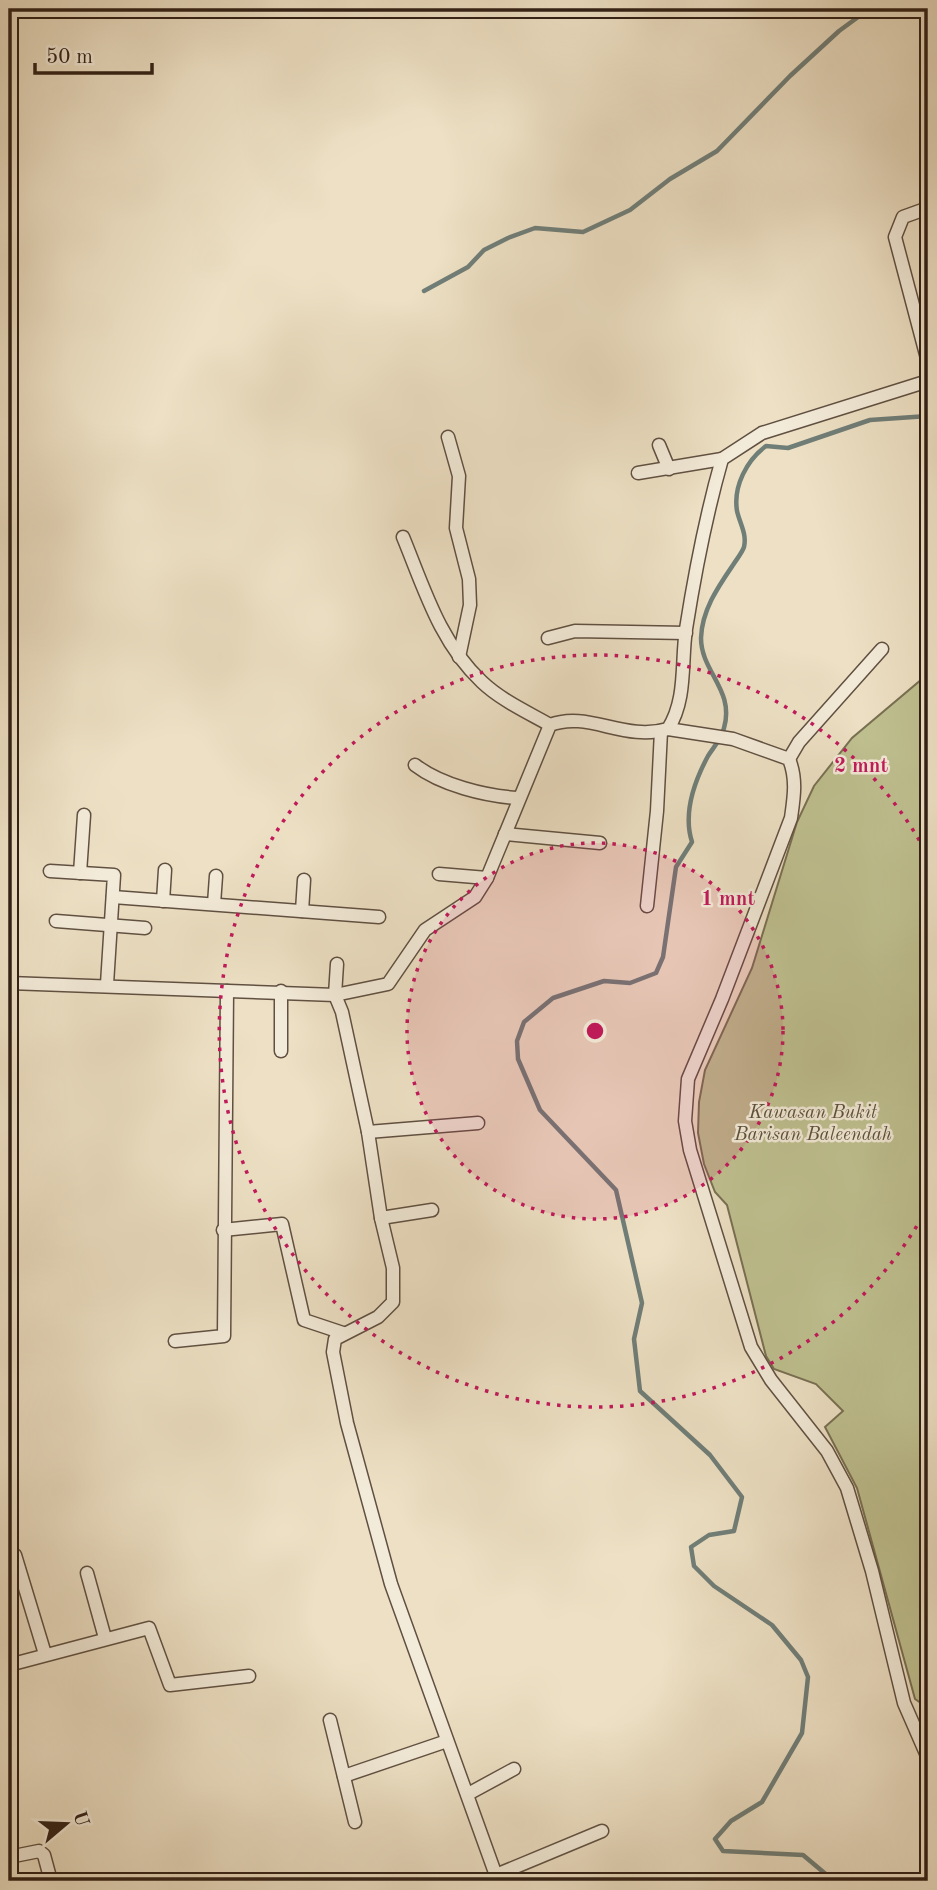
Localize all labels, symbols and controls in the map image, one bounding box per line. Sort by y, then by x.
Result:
scale bar [35,32,152,76]
text: 50 m [46,47,93,68]
text: 2 mnt [834,756,888,777]
text: 1 mnt [701,889,755,910]
centre of rings [583,1019,607,1043]
park label: Kawasan Bukit Barisan Baleendah [733,1104,892,1145]
north arrow [32,1788,102,1858]
text: U [68,1809,91,1830]

